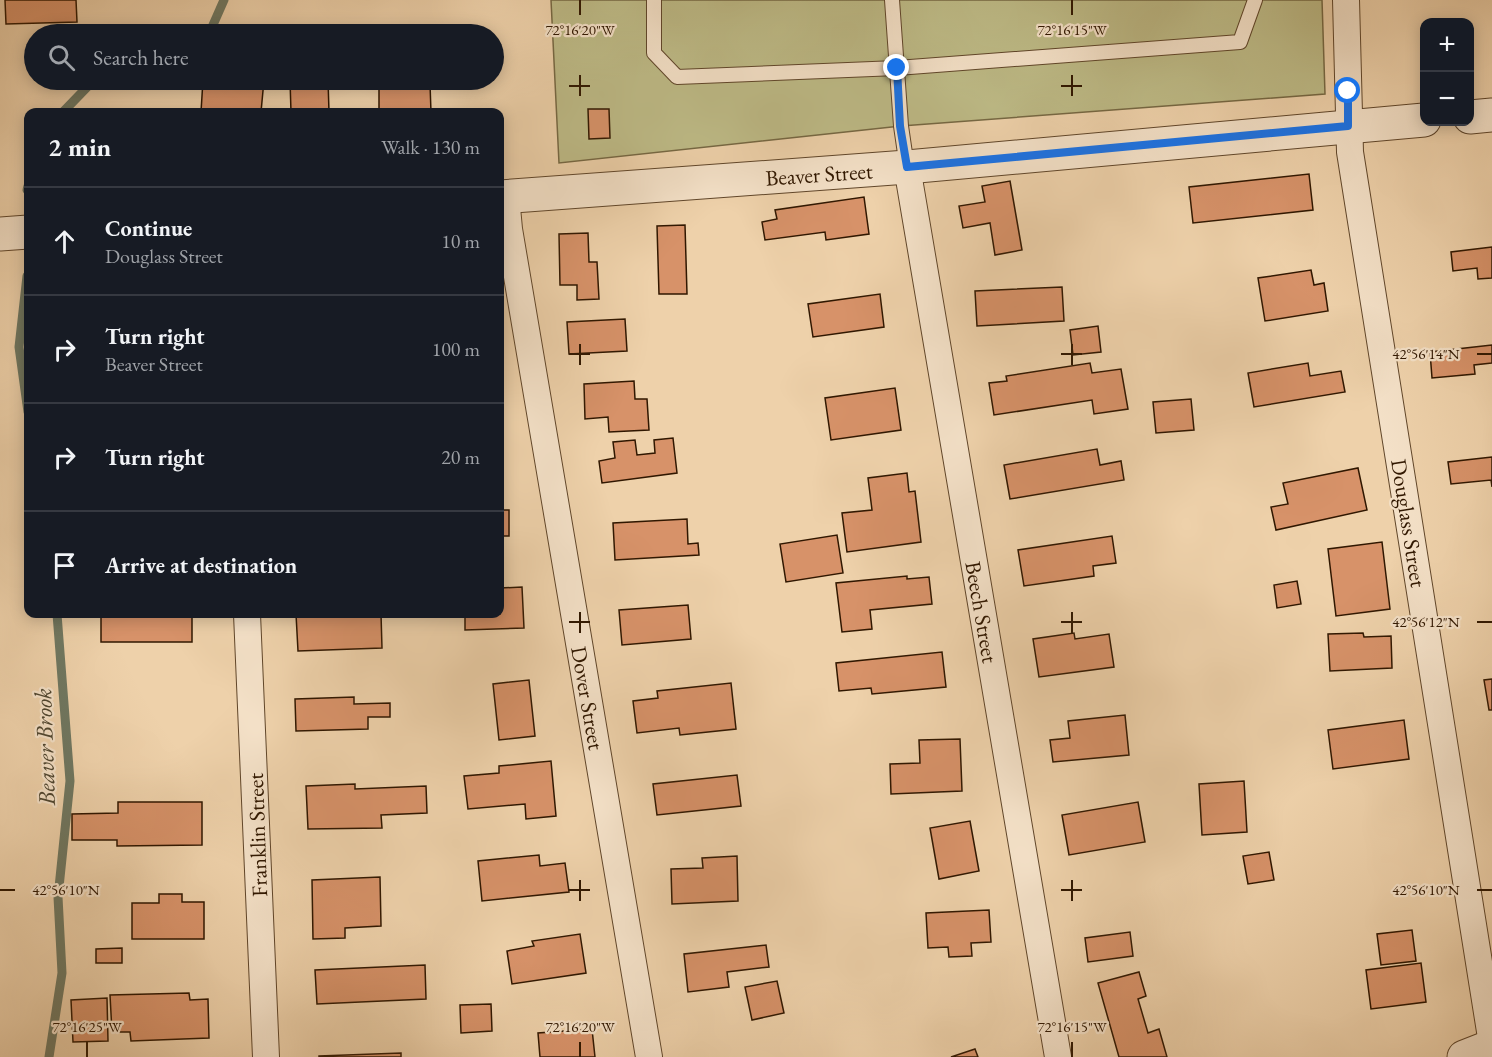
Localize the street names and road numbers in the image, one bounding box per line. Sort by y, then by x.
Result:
street label: Beaver Street [764,156,874,193]
street label: Douglass Street [1384,457,1433,589]
street label: Beech Street [958,559,1005,665]
street label: Dover Street [564,644,611,752]
street label: Franklin Street [241,772,274,898]

